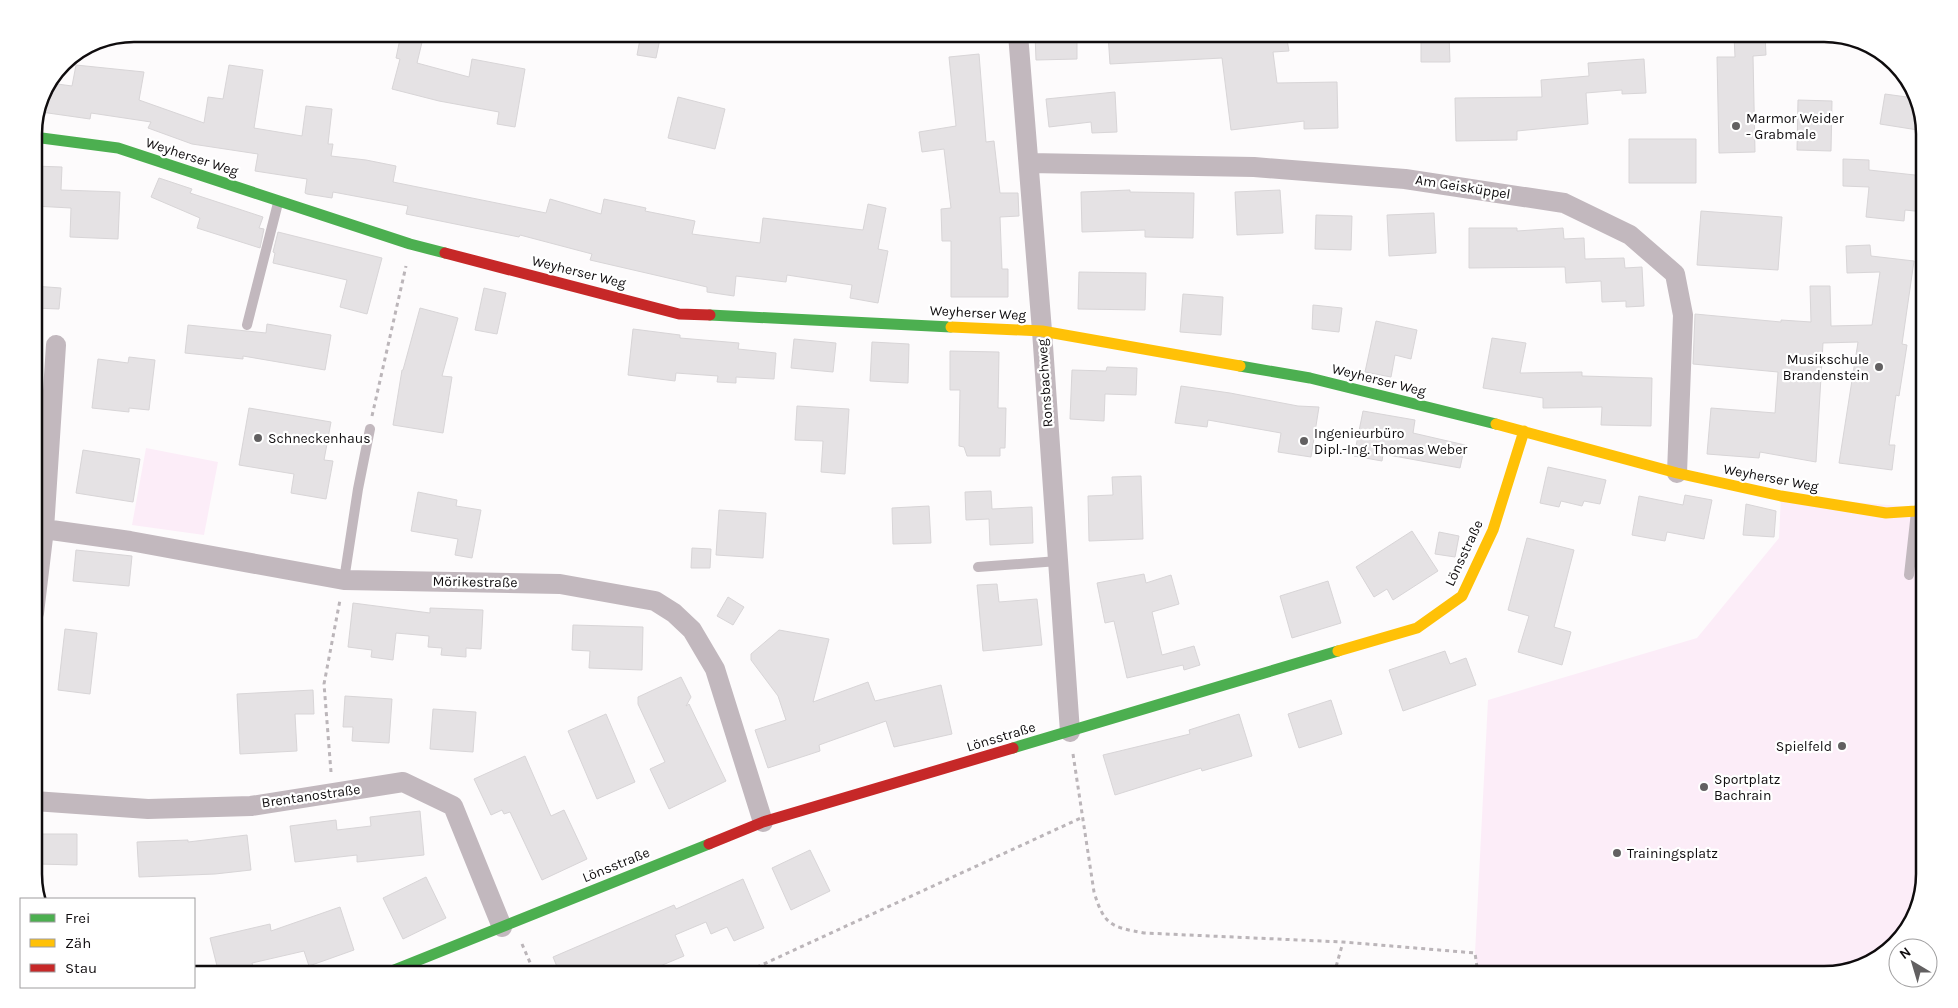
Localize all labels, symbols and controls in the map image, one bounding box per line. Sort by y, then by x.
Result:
place label: Marmor Weider - Grabmale [1746,110,1845,143]
marker: Marmor Weider - Grabmale [1730,120,1742,132]
street label: Weyherser Weg [143,134,241,180]
street label: Am Geisküppel [1414,171,1512,203]
street label: Weyherser Weg [530,252,628,292]
street label: Weyherser Weg [929,302,1027,324]
street label: Ronsbachweg [1033,338,1057,428]
place label: Musikschule Brandenstein [1783,351,1869,384]
street label: Weyherser Weg [1330,360,1428,400]
marker: Musikschule Brandenstein [1873,361,1885,373]
place label: Ingenieurbüro Dipl.-Ing. Thomas Weber [1314,425,1468,458]
place label: Schneckenhaus [268,430,371,447]
marker: Schneckenhaus [252,432,264,444]
marker: Ingenieurbüro Dipl.-Ing. Thomas Weber [1298,435,1310,447]
street label: Weyherser Weg [1722,460,1820,496]
street label: Lönsstraße [1441,517,1487,589]
street label: Mörikestraße [432,573,518,591]
street label: Lönsstraße [964,718,1038,756]
place label: Spielfeld [1776,738,1832,755]
marker: Spielfeld [1836,740,1848,752]
place label: Sportplatz Bachrain [1714,771,1780,804]
street label: Brentanostraße [260,781,362,811]
marker: Sportplatz Bachrain [1698,781,1710,793]
street label: Lönsstraße [580,844,652,886]
place label: Trainingsplatz [1627,845,1718,862]
marker: Trainingsplatz [1611,847,1623,859]
legend [20,898,195,988]
text: Frei [65,909,90,927]
text: Zäh [65,934,91,952]
north arrow [1888,938,1938,988]
text: N [1896,943,1914,963]
text: Stau [65,959,97,977]

